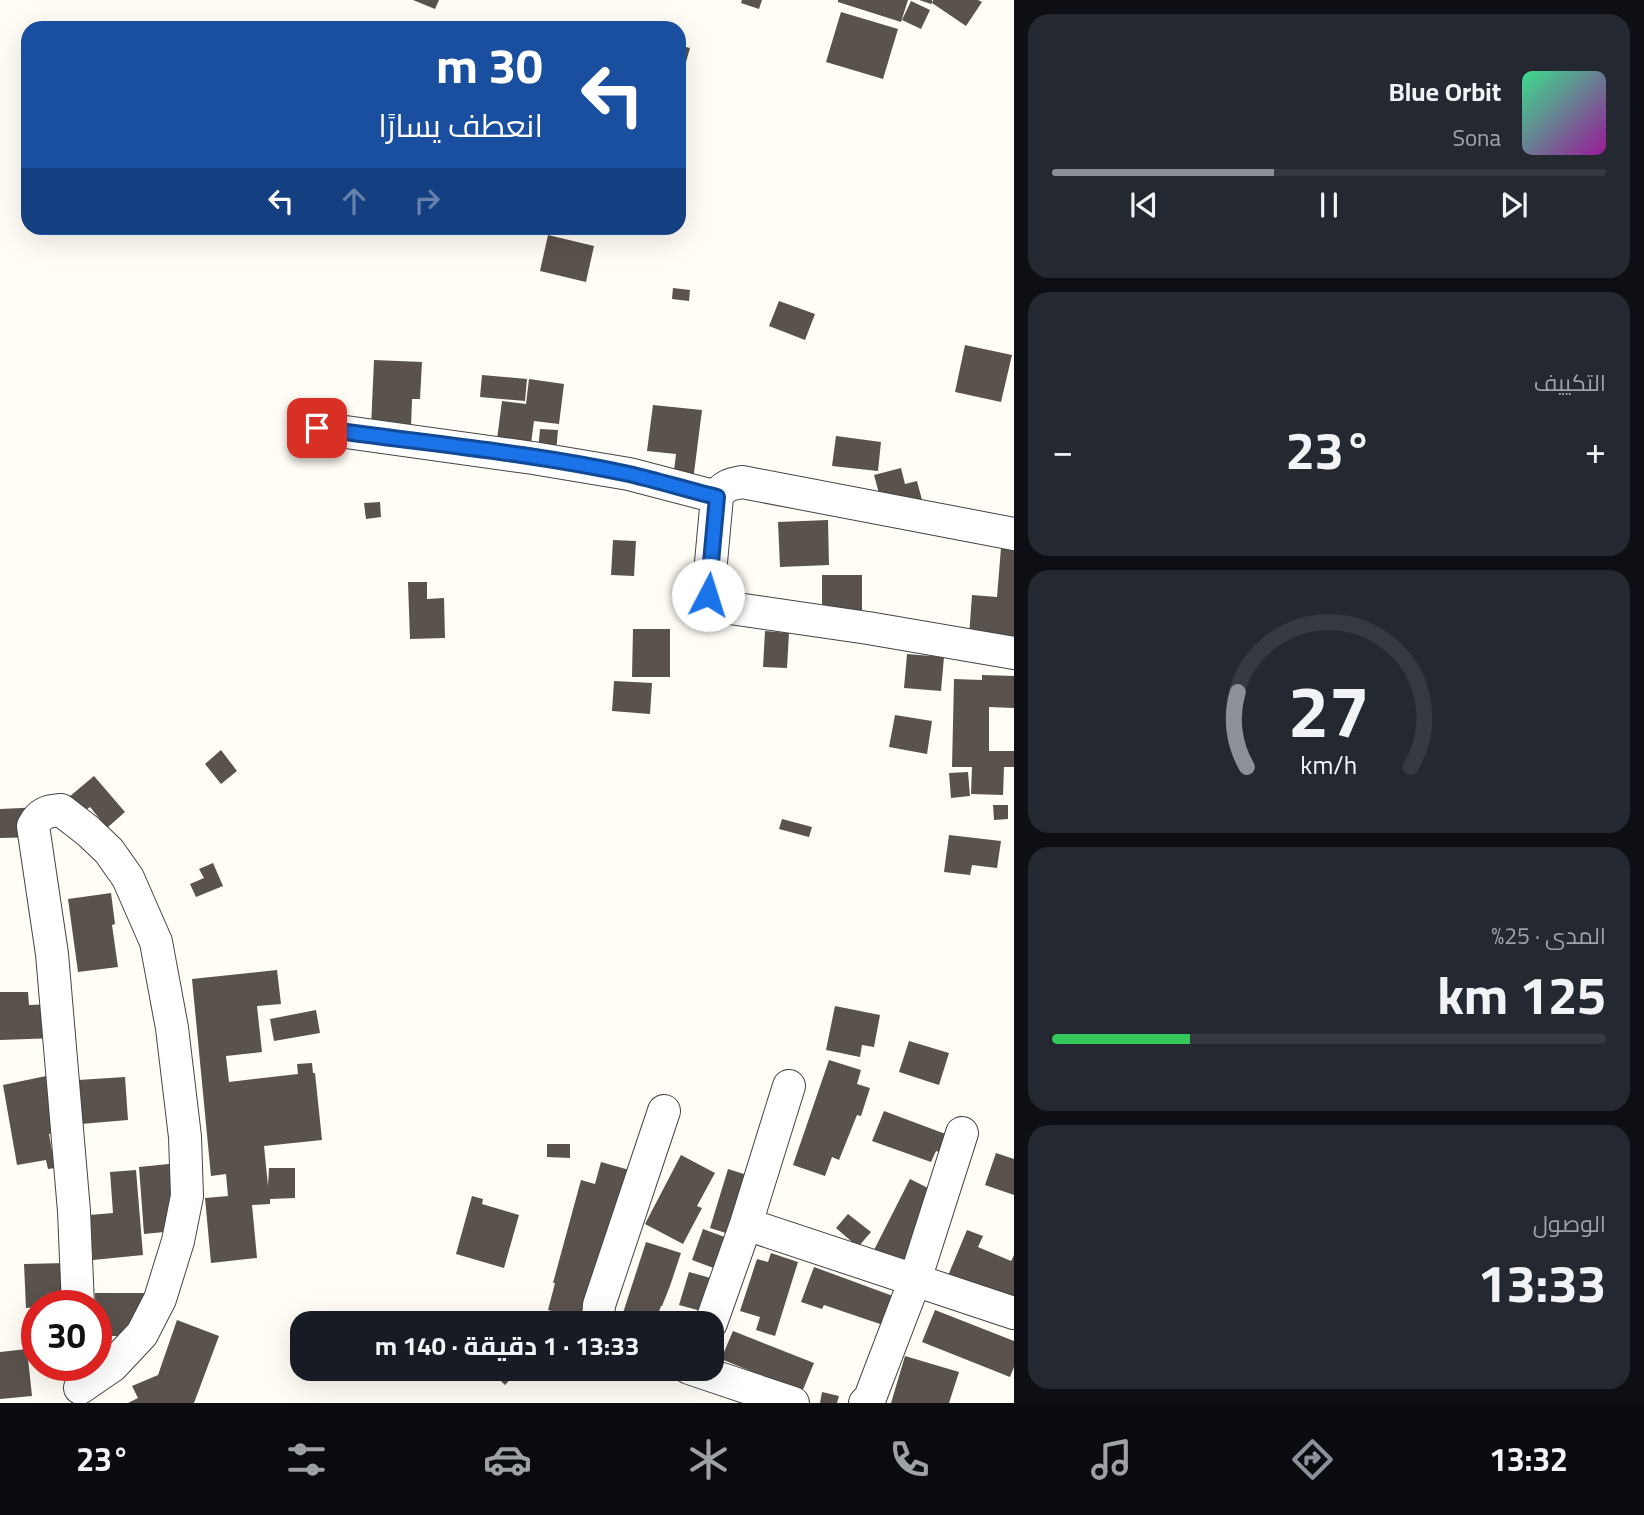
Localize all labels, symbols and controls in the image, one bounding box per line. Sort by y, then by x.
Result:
text: 30 m [436,19,543,111]
icon: left [567,49,658,140]
text: Blue Orbit [1389,67,1501,116]
text: انعطف يسارًا [378,95,543,155]
text: Sona [1452,116,1501,159]
icon: left [262,182,300,220]
icon: ahead [335,182,373,220]
icon: right [408,182,446,220]
icon: previous [1125,186,1163,224]
icon: pause [1310,186,1348,224]
icon: next [1495,186,1533,224]
text: التكييف [1534,361,1606,404]
pin [287,398,347,458]
text: 23° [1286,401,1372,499]
icon: arrive [298,409,336,447]
text: − [1052,414,1073,486]
text: + [1585,414,1606,486]
position arrow [671,558,745,632]
text: 27 [1289,643,1369,780]
text: km/h [1301,741,1357,788]
text: المدى · 25% [1491,914,1606,957]
text: 125 km [1437,946,1606,1044]
text: الوصول [1533,1202,1606,1245]
text: 13:33 [1478,1234,1606,1332]
speed limit sign: 30 [21,1290,112,1381]
text: 13:33 · 1 دقيقة · 140 m [375,1321,639,1370]
text: 23° [76,1429,130,1489]
text: 13:32 [1489,1429,1568,1489]
icon: filters [282,1435,331,1484]
icon: car [483,1435,532,1484]
icon: climate [684,1435,733,1484]
icon: phone [885,1435,934,1484]
icon: music [1087,1435,1136,1484]
icon: directions [1288,1435,1337,1484]

